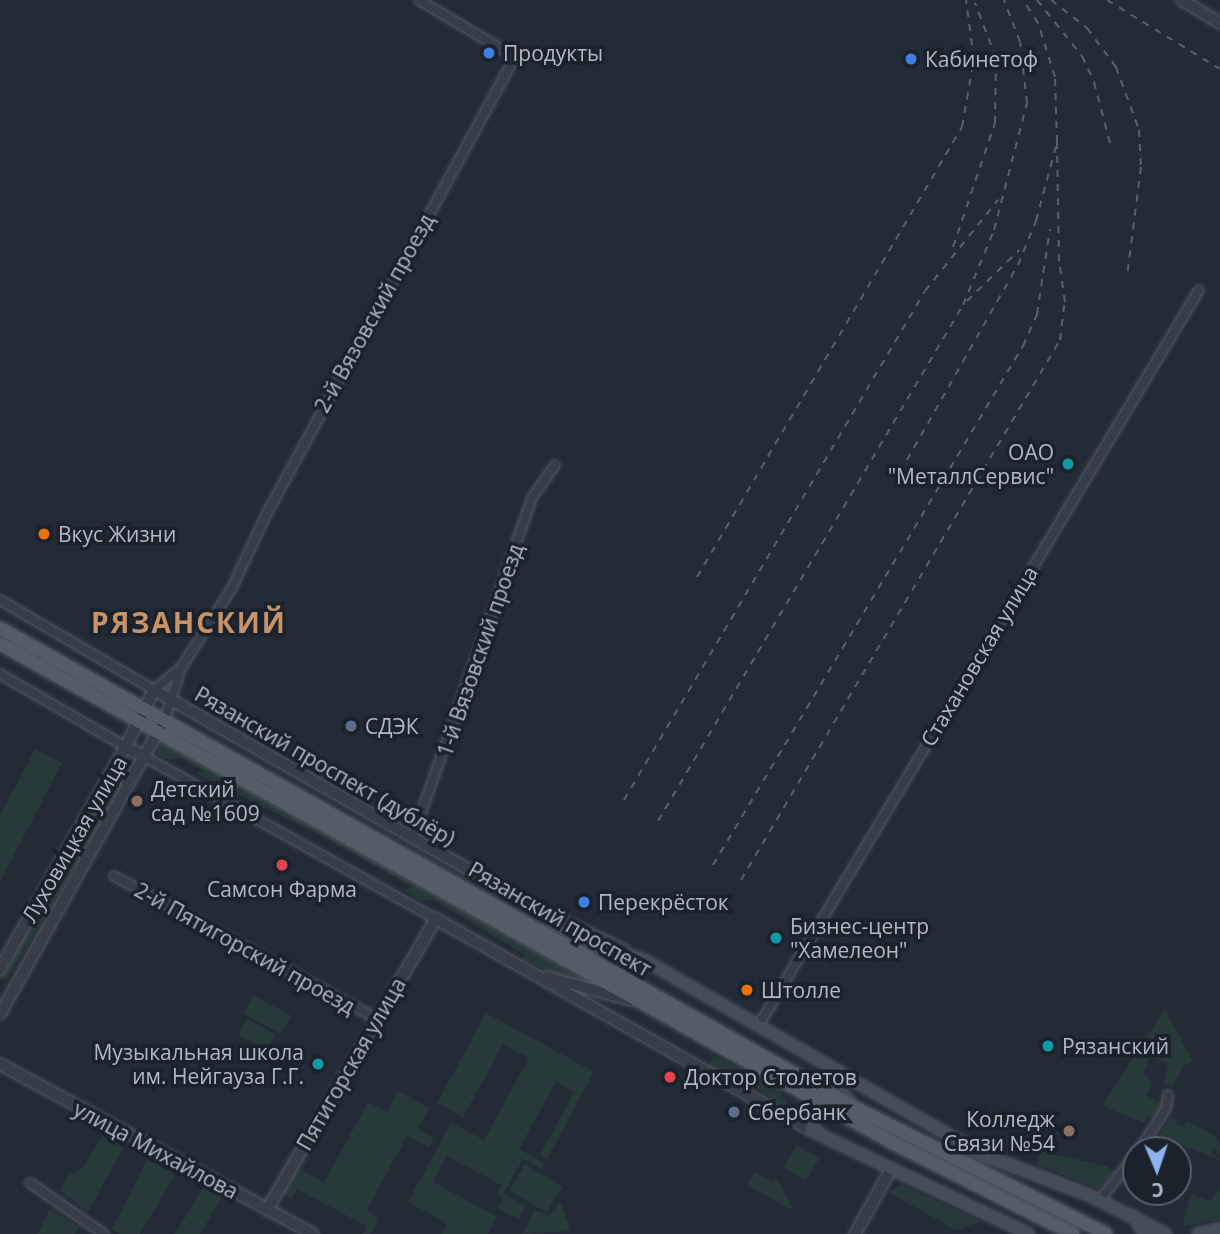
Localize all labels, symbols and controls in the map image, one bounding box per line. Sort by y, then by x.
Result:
place label: Продукты [503,40,603,66]
marker: Продукты [481,45,497,61]
place label: Кабинетоф [925,46,1038,72]
marker: Кабинетоф [903,51,919,67]
street label: 2-й Вязовский проезд [309,209,439,417]
place label: ОАО "МеталлСервис" [888,439,1054,489]
marker: ОАО "МеталлСервис" [1060,456,1076,472]
place label: Вкус Жизни [58,521,176,547]
marker: Вкус Жизни [36,526,52,542]
street label: 1-й Вязовский проезд [432,540,528,760]
street label: Стахановская улица [915,561,1043,751]
district label: РЯЗАНСКИЙ [92,605,286,639]
street label: Рязанский проспект (дублёр) [190,681,460,851]
place label: СДЭК [365,713,419,739]
marker: СДЭК [343,718,359,734]
street label: Луховицкая улица [16,751,132,927]
place label: Детский сад №1609 [151,776,260,826]
marker: Детский сад №1609 [129,793,145,809]
street label: Рязанский проспект [464,856,656,982]
marker: Самсон Фарма [274,857,290,873]
place label: Самсон Фарма [207,876,357,902]
street label: 2-й Пятигорский проезд [131,877,359,1019]
place label: Перекрёсток [598,889,729,915]
marker: Перекрёсток [576,894,592,910]
place label: Бизнес-центр "Хамелеон" [790,913,929,963]
marker: Бизнес-центр "Хамелеон" [768,930,784,946]
street label: Пятигорская улица [291,973,411,1155]
place label: Штолле [761,977,841,1003]
marker: Штолле [739,982,755,998]
place label: Рязанский [1062,1033,1169,1059]
marker: Рязанский [1040,1038,1056,1054]
place label: Музыкальная школа им. Нейгауза Г.Г. [93,1039,304,1089]
marker: Музыкальная школа им. Нейгауза Г.Г. [310,1056,326,1072]
place label: Доктор Столетов [684,1064,857,1090]
marker: Доктор Столетов [662,1069,678,1085]
street label: улица Михайлова [69,1096,243,1204]
place label: Сбербанк [748,1099,847,1125]
marker: Сбербанк [726,1104,742,1120]
place label: Колледж Связи №54 [944,1106,1055,1156]
marker: Колледж Связи №54 [1061,1123,1077,1139]
north arrow [1122,1136,1192,1206]
text: С [1151,1177,1164,1203]

